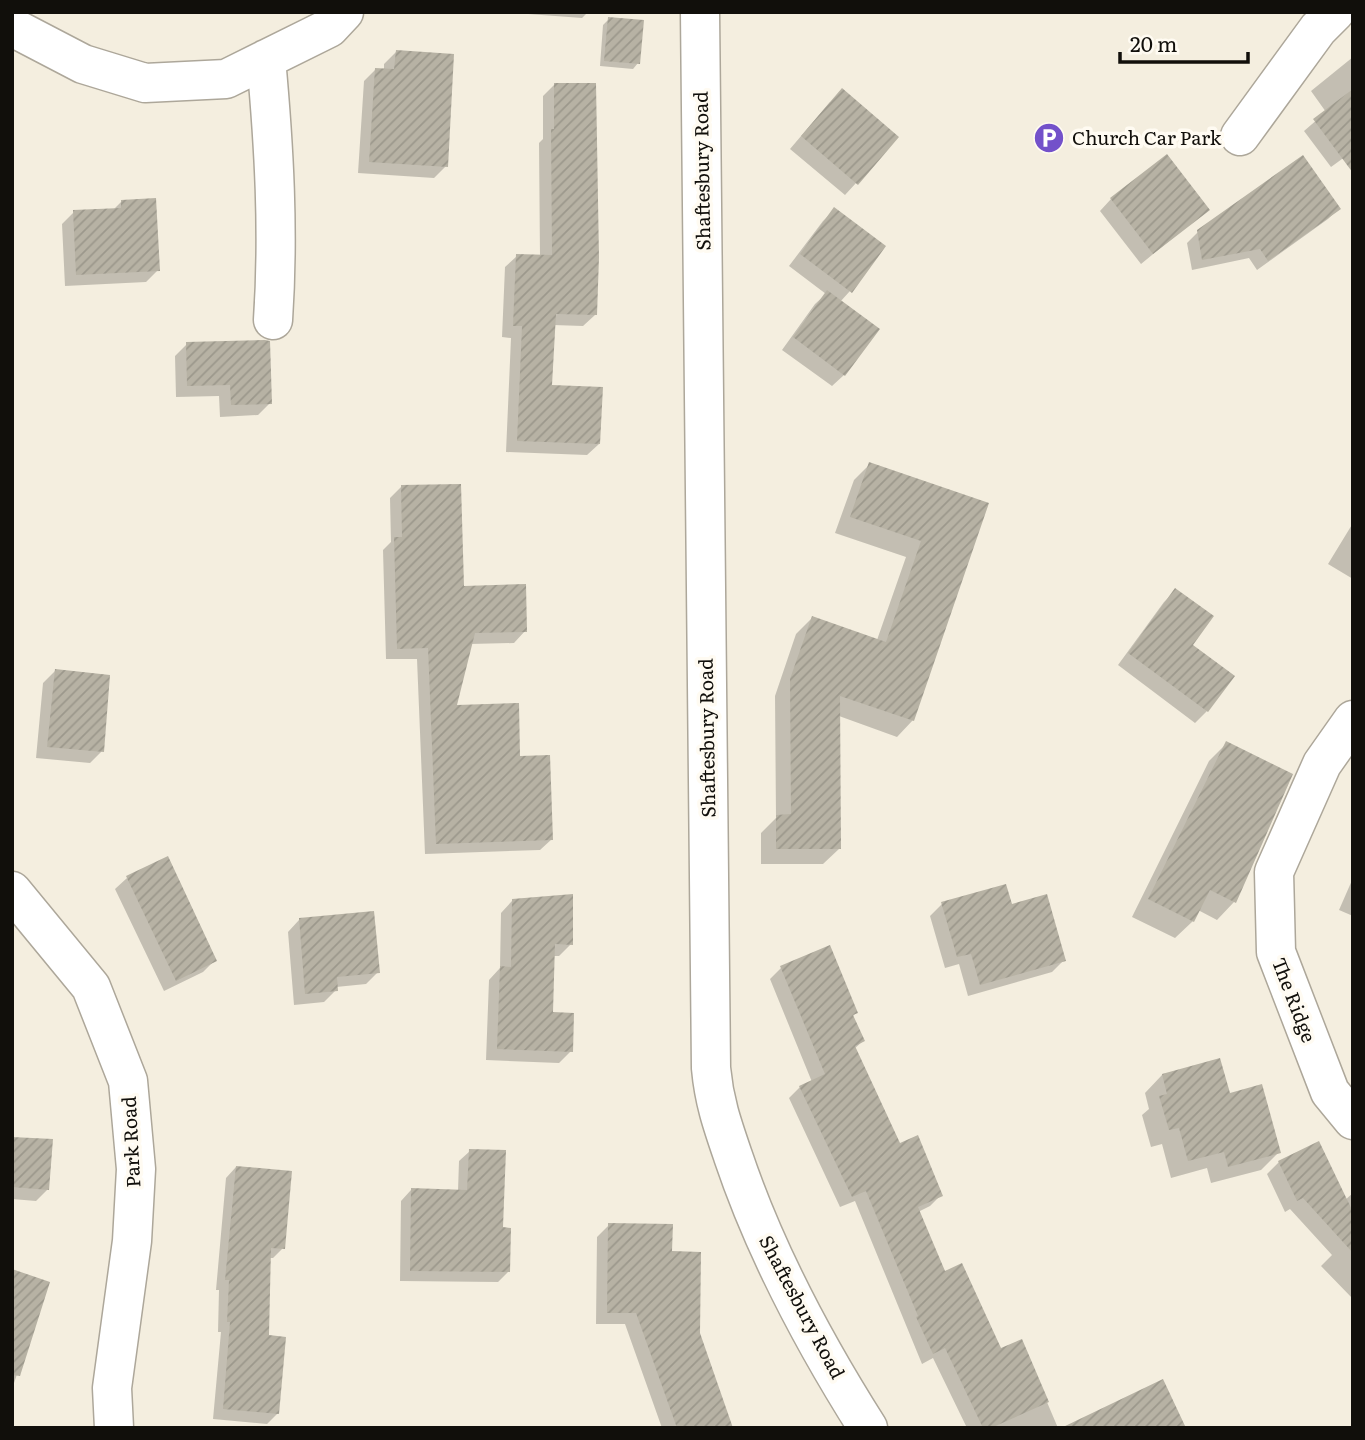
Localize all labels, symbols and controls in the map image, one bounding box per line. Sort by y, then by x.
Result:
scale bar [1120,21,1248,65]
text: 20 m [1130,27,1177,58]
street label: Shaftesbury Road [686,91,716,251]
parking icon: Church Car Park [1032,121,1066,155]
place label: Church Car Park [1072,123,1222,151]
street label: Shaftesbury Road [691,658,721,818]
street label: The Ridge [1266,953,1324,1046]
street label: Park Road [114,1095,146,1189]
street label: Shaftesbury Road [753,1230,853,1384]

